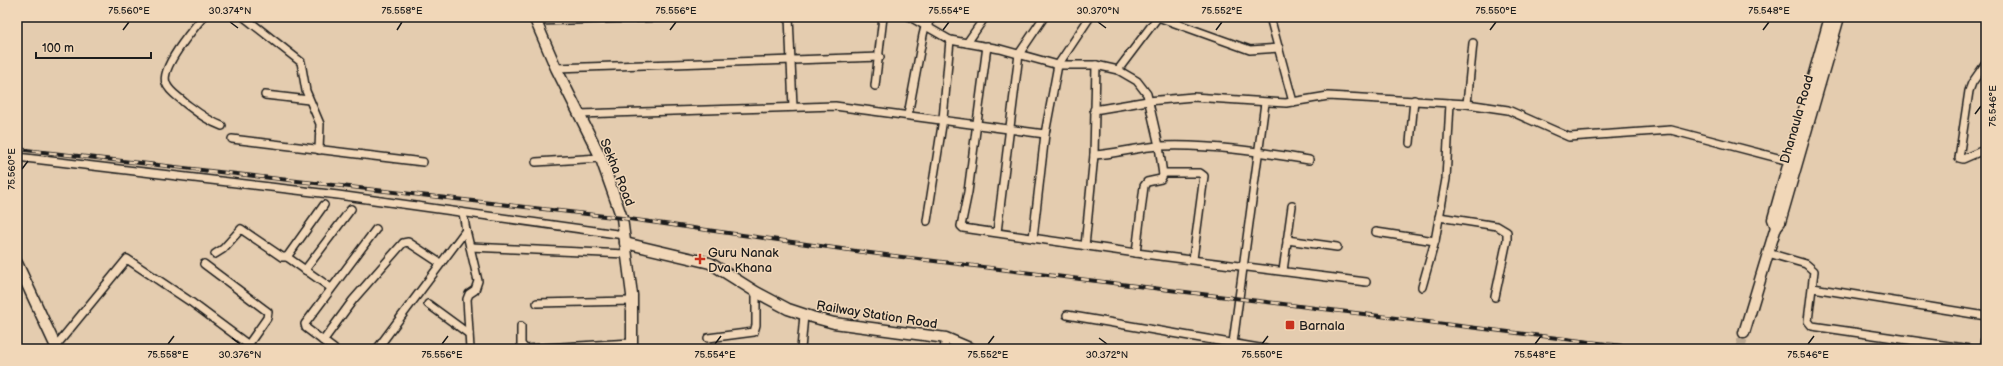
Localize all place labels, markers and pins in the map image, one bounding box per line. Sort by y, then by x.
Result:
place label: Guru Nanak Dva Khana [708,245,779,276]
marker: Guru Nanak Dva Khana [695,254,705,264]
place label: Barnala [1299,318,1345,334]
marker: Barnala [1284,319,1296,331]

